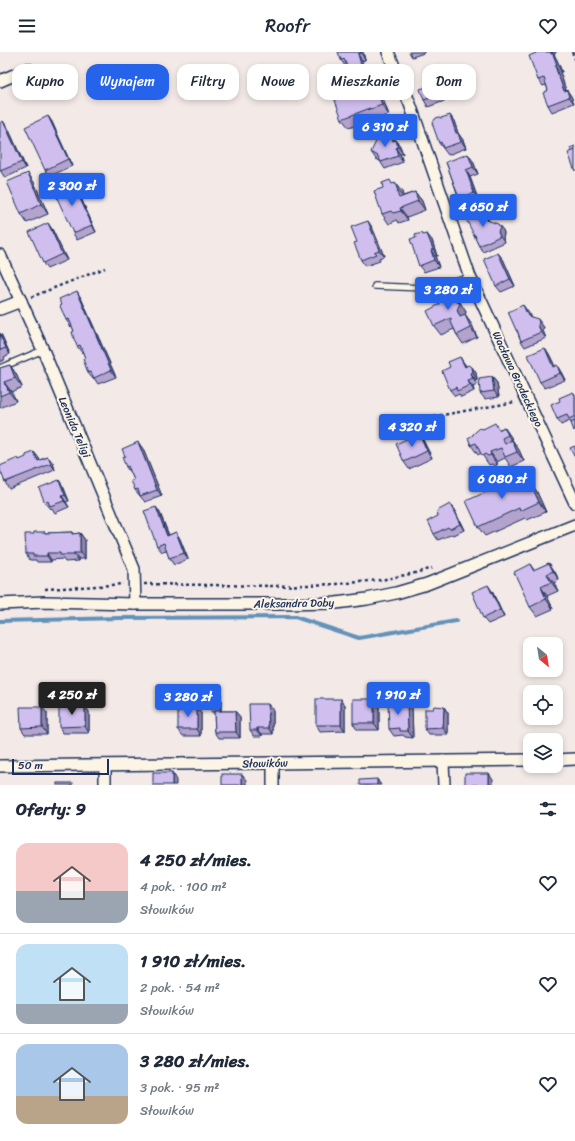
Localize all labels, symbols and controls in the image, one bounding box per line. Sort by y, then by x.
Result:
text: Roofr [265,10,310,42]
icon: menu [16,15,38,37]
icon: heart [537,15,559,37]
chip: Kupno [12,64,78,100]
chip: Wynajem [86,64,169,100]
chip: Filtry [177,64,239,100]
chip: Nowe [247,64,309,100]
chip: Mieszkanie [317,64,414,100]
chip: Dom [422,64,476,100]
pin: 6 310 zł [344,114,426,148]
text: 6 310 zł [362,115,408,138]
pin: 2 300 zł [31,173,113,207]
text: 2 300 zł [48,174,96,197]
pin: 4 650 zł [442,194,524,228]
text: 4 650 zł [459,195,507,218]
pin: 3 280 zł [407,277,489,311]
text: 3 280 zł [424,278,472,301]
street label: Wacława Grodeckiego [487,328,548,431]
street label: Leonida Teligi [53,394,96,462]
pin: 4 320 zł [371,414,453,448]
text: 4 320 zł [388,415,436,438]
pin: 6 080 zł [461,466,543,500]
text: 6 080 zł [478,467,526,490]
street label: Aleksandra Doby [253,593,335,614]
north arrow [523,637,563,677]
map controls [523,637,563,773]
pin: 4 250 zł [31,682,113,716]
pin: 1 910 zł [357,682,439,716]
text: 4 250 zł [48,683,96,706]
text: 1 910 zł [376,683,420,706]
pin: 3 280 zł [147,684,229,718]
text: 3 280 zł [164,685,212,708]
button: locate [523,685,563,725]
button: layers [523,733,563,773]
street label: Słowików [242,754,288,773]
text: 50 m [18,756,43,775]
scale bar [12,757,109,776]
text: Oferty: 9 [16,794,86,824]
icon: filters [537,798,559,820]
text: 4 250 zł/mies. [140,845,252,875]
icon: home [48,859,96,907]
icon: heart [537,872,559,894]
text: 4 pok. · 100 m² [140,875,227,898]
text: Słowików [140,898,194,921]
text: 1 910 zł/mies. [140,946,246,976]
icon: home [48,960,96,1008]
icon: heart [537,973,559,995]
text: 2 pok. · 54 m² [140,976,220,999]
text: Słowików [140,999,194,1022]
text: 3 280 zł/mies. [140,1046,250,1076]
icon: home [48,1060,96,1108]
icon: heart [537,1073,559,1095]
text: 3 pok. · 95 m² [140,1076,219,1099]
text: Słowików [140,1099,194,1122]

